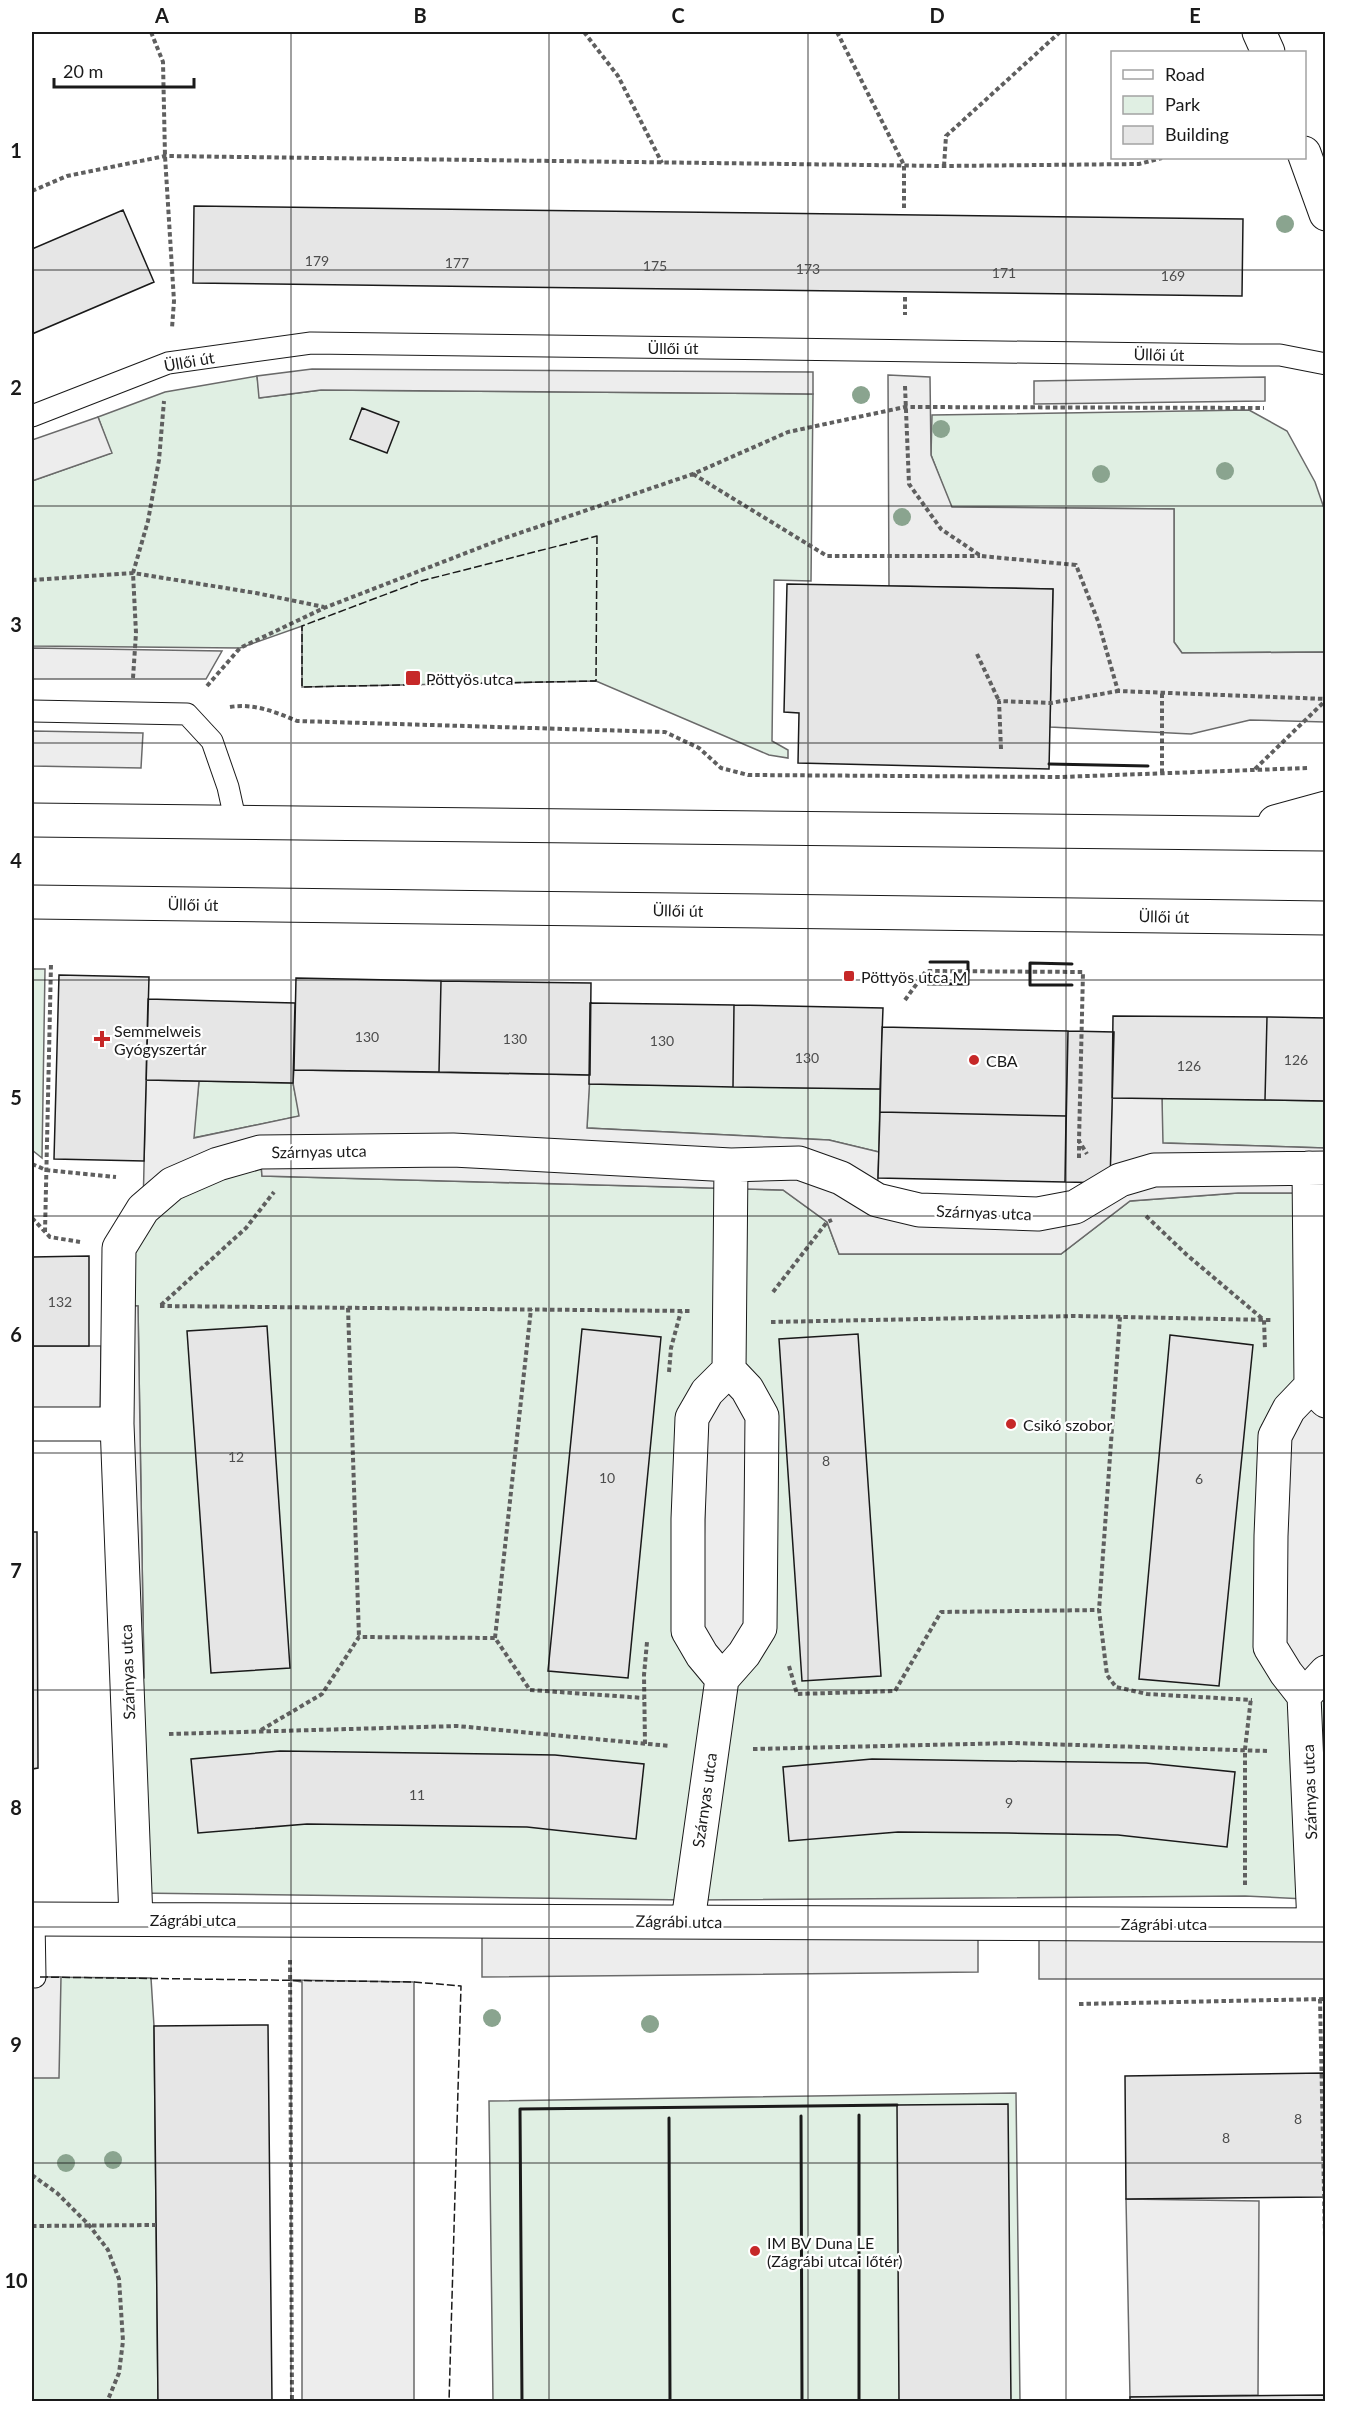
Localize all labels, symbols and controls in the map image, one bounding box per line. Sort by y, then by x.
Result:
text: A [154,3,169,27]
text: B [413,3,427,27]
text: C [671,3,685,27]
text: D [929,3,945,27]
text: E [1189,3,1201,27]
scale bar [54,51,194,89]
legend [1111,51,1306,159]
text: 20 m [63,60,103,82]
text: Road [1165,63,1205,85]
text: Park [1165,93,1201,115]
text: Building [1165,123,1229,145]
text: 1 [10,138,22,162]
house number: 179 [305,252,329,269]
house number: 177 [445,254,469,271]
house number: 175 [643,257,667,274]
house number: 173 [796,260,820,277]
house number: 171 [992,264,1016,281]
house number: 169 [1161,267,1185,284]
street label: Üllői út [648,338,699,357]
street label: Üllői út [1133,344,1185,364]
street label: Üllői út [162,347,216,375]
text: 2 [10,375,22,399]
text: 3 [10,612,22,636]
marker: Pöttyös utca [404,669,422,687]
place label: Pöttyös utca [426,669,513,688]
text: 4 [10,848,22,872]
street label: Üllői út [167,894,219,914]
street label: Üllői út [652,900,704,920]
street label: Üllői út [1138,906,1190,926]
place label: Pöttyös utca M [861,967,967,986]
marker: Pöttyös utca M [842,969,856,983]
place label: Semmelweis Gyógyszertár [114,1021,207,1058]
house number: 130 [355,1028,379,1045]
house number: 130 [503,1030,527,1047]
marker: Semmelweis Gyógyszertár [95,1032,109,1046]
house number: 130 [650,1032,674,1049]
house number: 130 [795,1049,819,1066]
place label: CBA [986,1051,1018,1070]
house number: 126 [1284,1051,1308,1068]
marker: CBA [967,1053,981,1067]
house number: 126 [1177,1057,1201,1074]
text: 5 [10,1085,22,1109]
street label: Szárnyas utca [271,1141,367,1161]
street label: Szárnyas utca [936,1201,1032,1223]
house number: 132 [48,1293,72,1310]
text: 6 [10,1322,22,1346]
place label: Csikó szobor [1023,1415,1112,1434]
marker: Csikó szobor [1004,1417,1018,1431]
house number: 12 [228,1448,244,1465]
house number: 8 [822,1452,830,1469]
house number: 10 [599,1469,615,1486]
house number: 6 [1195,1470,1203,1487]
text: 7 [10,1558,22,1582]
street label: Szárnyas utca [116,1624,138,1720]
street label: Szárnyas utca [1298,1744,1320,1840]
street label: Szárnyas utca [688,1751,720,1849]
house number: 11 [409,1786,425,1803]
house number: 9 [1005,1794,1013,1811]
text: 8 [10,1795,22,1819]
street label: Zágrábi utca [150,1910,236,1929]
street label: Zágrábi utca [636,1911,722,1931]
street label: Zágrábi utca [1121,1914,1207,1933]
text: 9 [10,2032,22,2056]
house number: 8 [1294,2110,1302,2127]
house number: 8 [1222,2129,1230,2146]
place label: IM BV Duna LE (Zágrábi utcai lőtér) [767,2233,902,2270]
marker: IM BV Duna LE (Zágrábi utcai lőtér) [748,2244,762,2258]
text: 10 [4,2268,28,2292]

